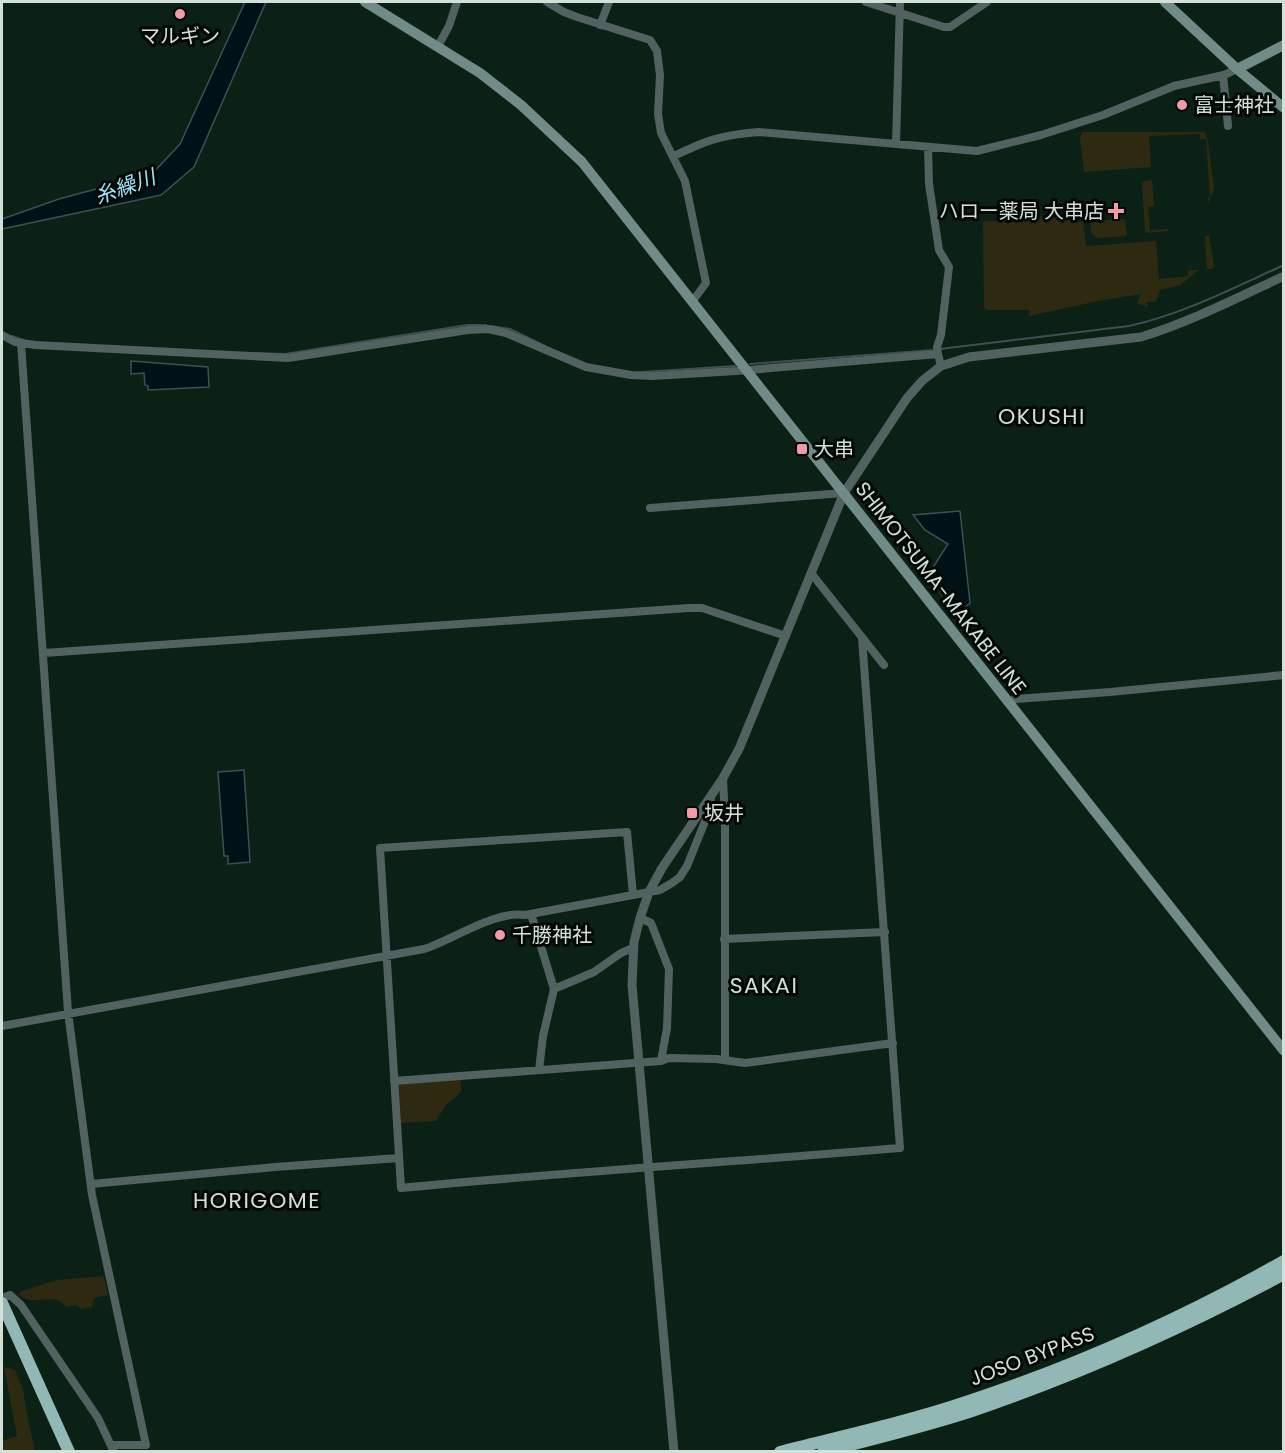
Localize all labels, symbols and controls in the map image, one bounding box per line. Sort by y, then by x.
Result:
marker: マルギン [173,7,187,21]
place label: マルギン [140,22,220,50]
place label: 富士神社 [1194,91,1274,119]
marker: 富士神社 [1175,98,1189,112]
water label: 糸繰川 [90,161,161,211]
place label: ハロー薬局 大串店 [939,197,1104,225]
marker: ハロー薬局 大串店 [1109,204,1123,218]
district label: OKUSHI [998,401,1086,432]
place label: 大串 [814,435,854,463]
marker: 大串 [795,442,809,456]
street label: SHIMOTSUMA-MAKABE LINE [849,476,1033,700]
place label: 坂井 [704,799,744,827]
marker: 坂井 [685,806,699,820]
place label: 千勝神社 [512,921,592,949]
marker: 千勝神社 [493,928,507,942]
district label: SAKAI [730,970,798,1001]
district label: HORIGOME [193,1185,321,1216]
street label: JOSO BYPASS [966,1319,1098,1393]

